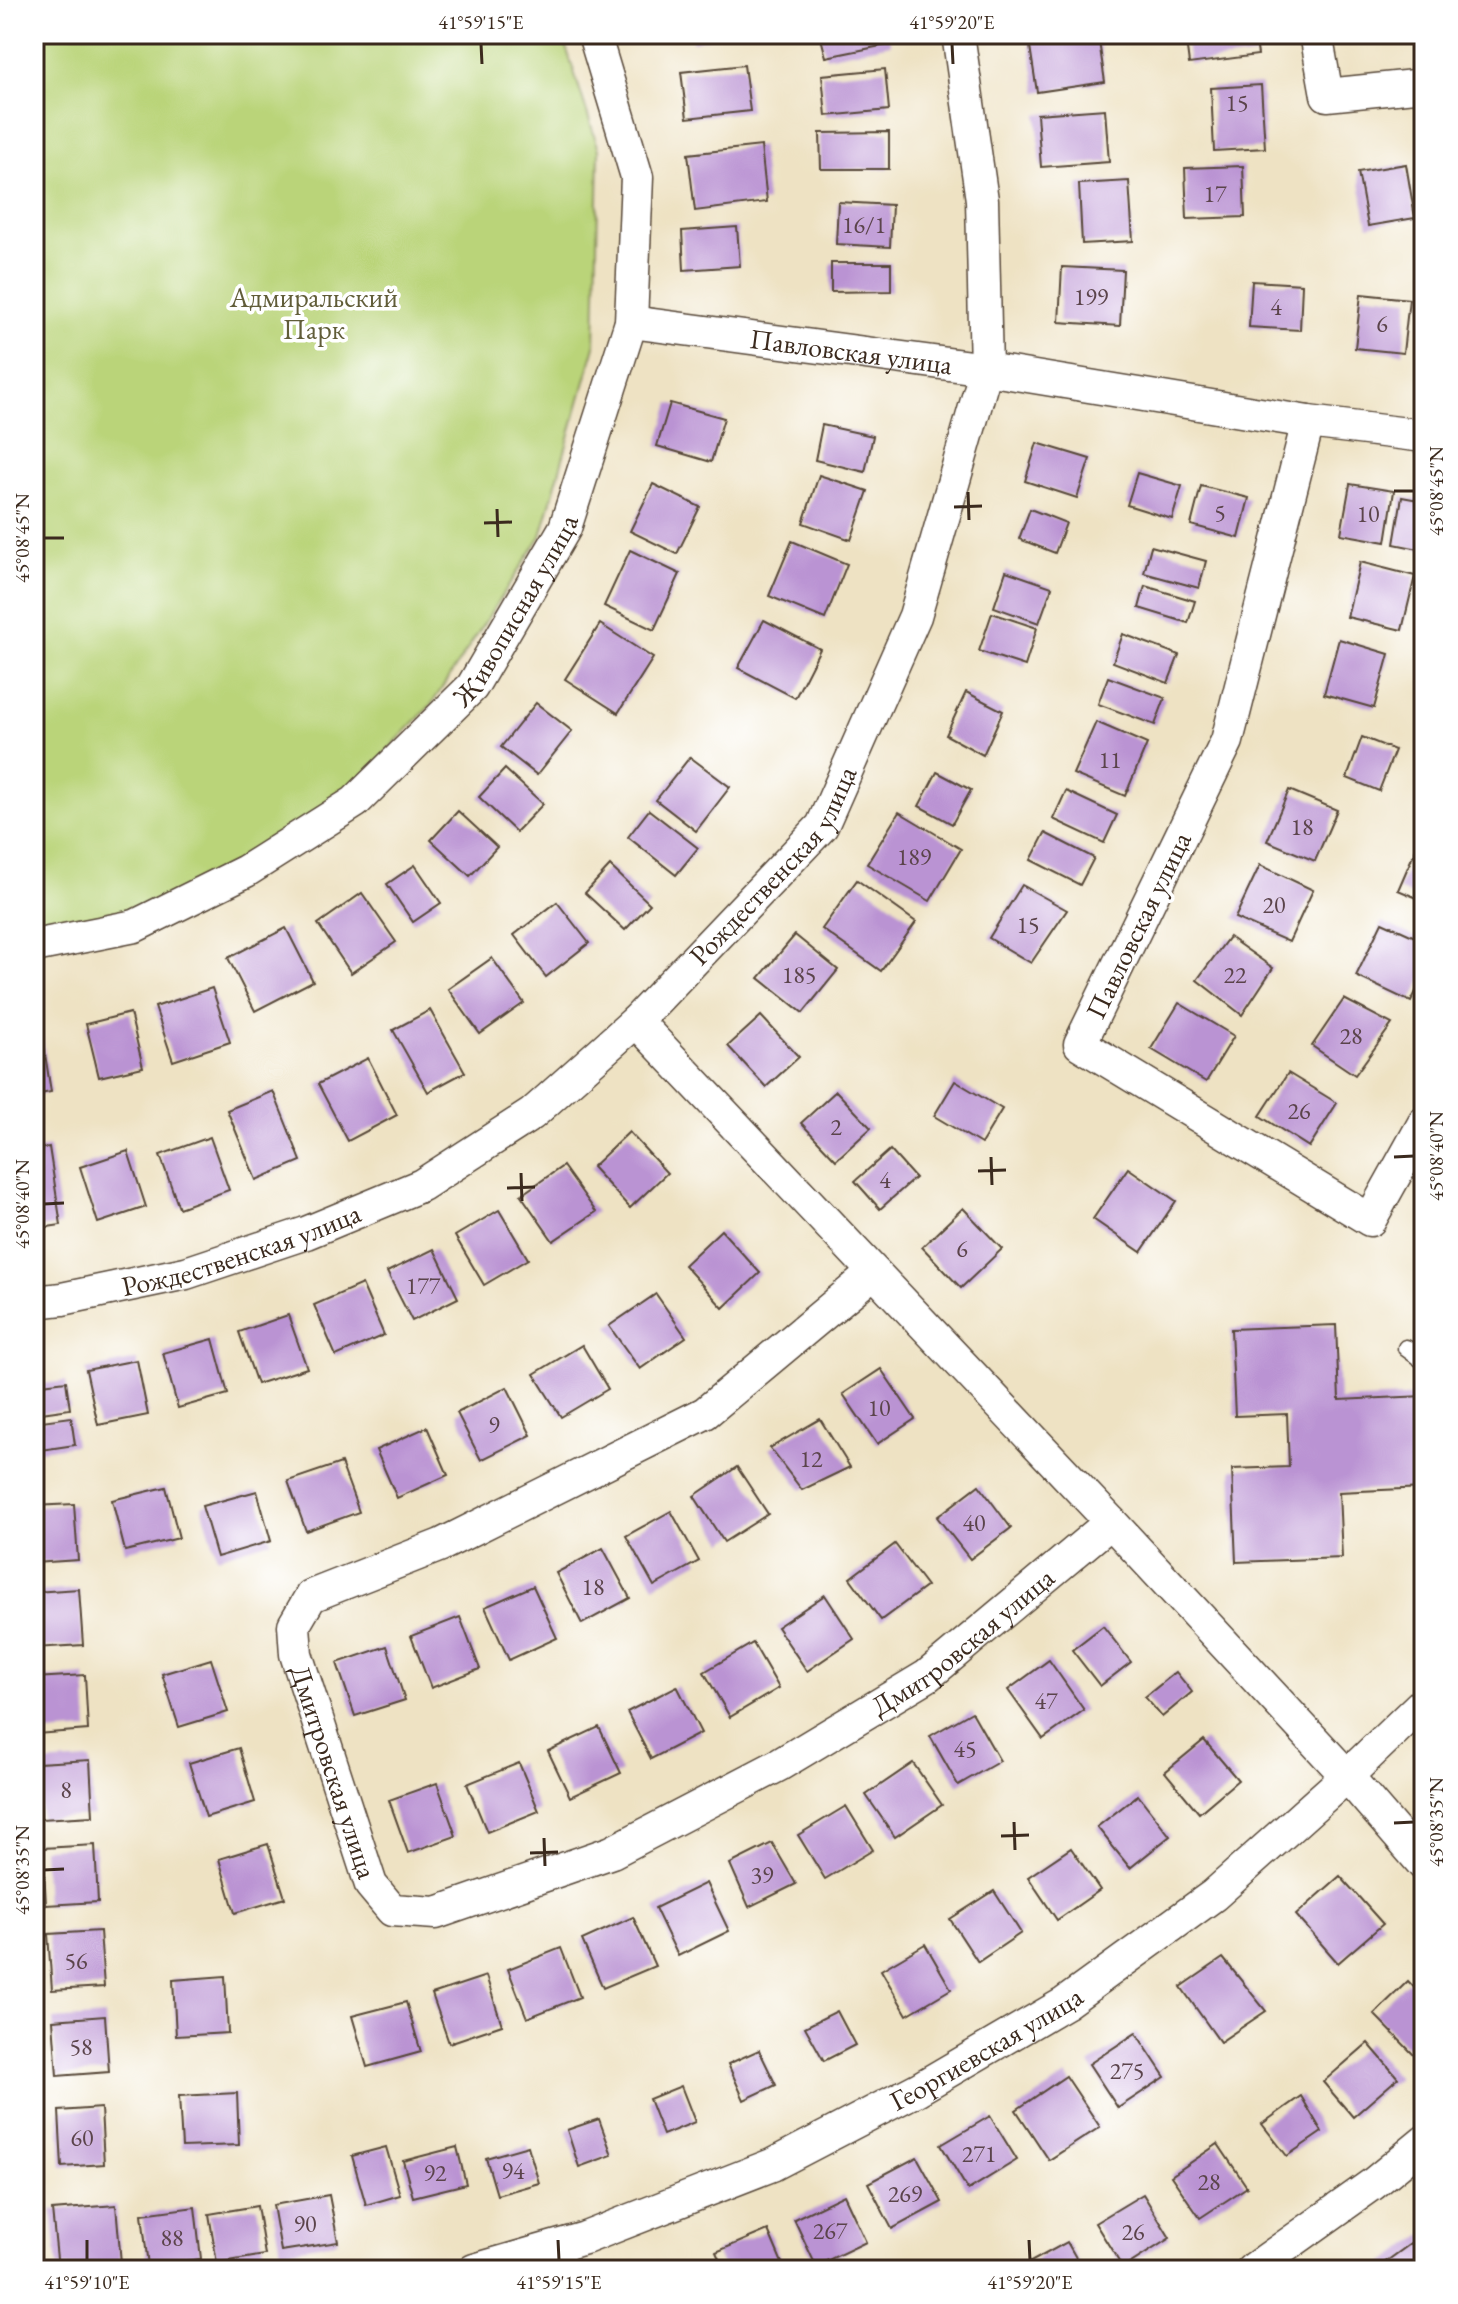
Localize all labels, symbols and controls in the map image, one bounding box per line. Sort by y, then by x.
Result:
text: 41°59'15"E [438,9,524,35]
text: 41°59'20"E [909,9,995,35]
house number: 15 [1225,87,1249,118]
house number: 17 [1203,178,1227,209]
house number: 16/1 [842,209,886,240]
park label: Адмиральский Парк [229,279,398,347]
house number: 199 [1074,281,1109,312]
house number: 4 [1270,291,1282,322]
house number: 6 [1376,308,1388,339]
street label: Павловская улица [748,320,955,382]
text: 45°08'45"N [1423,446,1449,536]
text: 45°08'45"N [9,493,35,583]
house number: 5 [1214,497,1226,528]
house number: 10 [1356,498,1380,529]
street label: Живописная улица [444,510,586,715]
house number: 11 [1098,744,1122,775]
street label: Рождественская улица [681,760,865,973]
house number: 18 [1290,811,1314,842]
street label: Павловская улица [1077,825,1199,1024]
house number: 189 [897,841,932,872]
house number: 20 [1262,889,1286,920]
house number: 15 [1016,909,1040,940]
house number: 185 [782,959,816,990]
house number: 22 [1223,959,1247,990]
house number: 28 [1339,1020,1363,1051]
house number: 26 [1287,1095,1311,1126]
house number: 2 [830,1111,842,1142]
text: 45°08'40"N [1423,1111,1449,1201]
text: 45°08'40"N [9,1159,35,1249]
house number: 4 [879,1164,891,1195]
street label: Рождественская улица [118,1194,367,1304]
house number: 6 [956,1233,968,1264]
house number: 177 [406,1270,441,1301]
house number: 10 [867,1392,891,1423]
house number: 9 [488,1409,500,1440]
house number: 12 [799,1443,823,1474]
house number: 40 [962,1507,986,1538]
street label: Дмитровская улица [864,1559,1062,1724]
house number: 18 [581,1571,605,1602]
street label: Дмитровская улица [283,1660,386,1884]
house number: 47 [1034,1685,1058,1716]
house number: 45 [953,1733,977,1764]
house number: 8 [60,1774,72,1805]
text: 45°08'35"N [1423,1777,1449,1867]
text: 45°08'35"N [9,1825,35,1915]
house number: 39 [750,1859,774,1890]
house number: 56 [64,1945,88,1976]
street label: Георгиевская улица [884,1978,1090,2119]
house number: 58 [69,2031,93,2062]
house number: 275 [1110,2055,1144,2086]
house number: 60 [70,2122,94,2153]
house number: 271 [962,2138,996,2169]
house number: 94 [501,2155,525,2186]
house number: 92 [423,2157,447,2188]
house number: 28 [1197,2166,1221,2197]
house number: 269 [888,2178,923,2209]
house number: 90 [293,2208,317,2239]
house number: 267 [813,2215,848,2246]
house number: 26 [1121,2216,1145,2247]
house number: 88 [160,2222,184,2253]
text: 41°59'10"E [44,2269,130,2295]
text: 41°59'15"E [516,2269,602,2295]
text: 41°59'20"E [987,2269,1073,2295]

